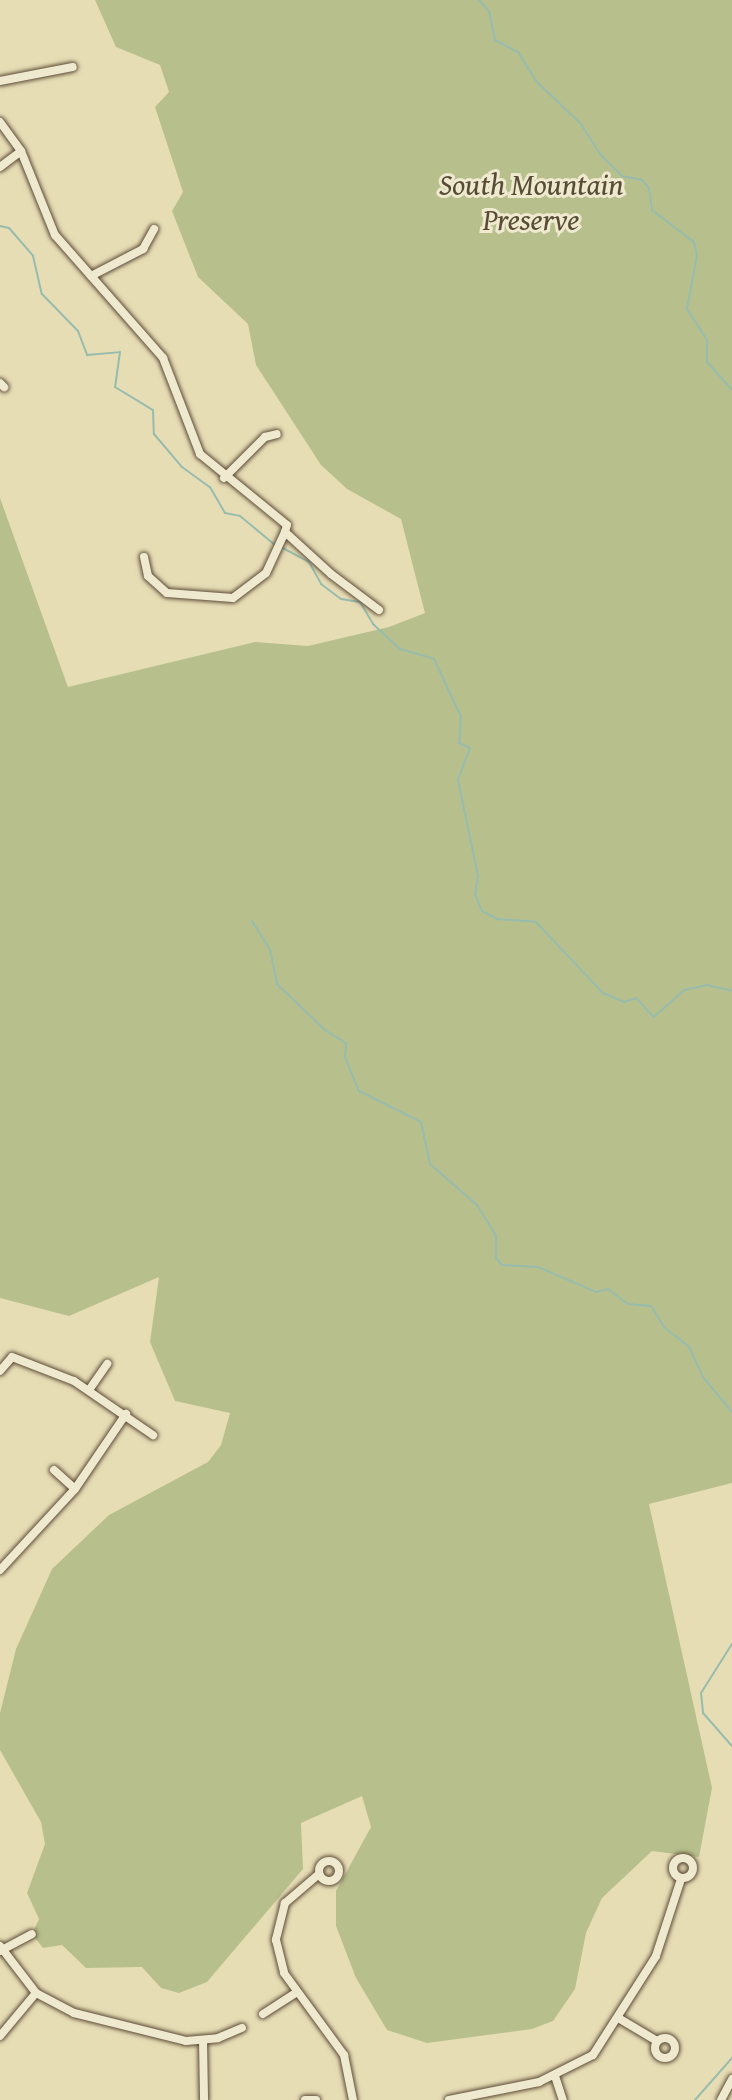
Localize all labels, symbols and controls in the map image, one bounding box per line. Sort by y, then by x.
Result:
park label: South Mountain Preserve [439,166,623,236]

